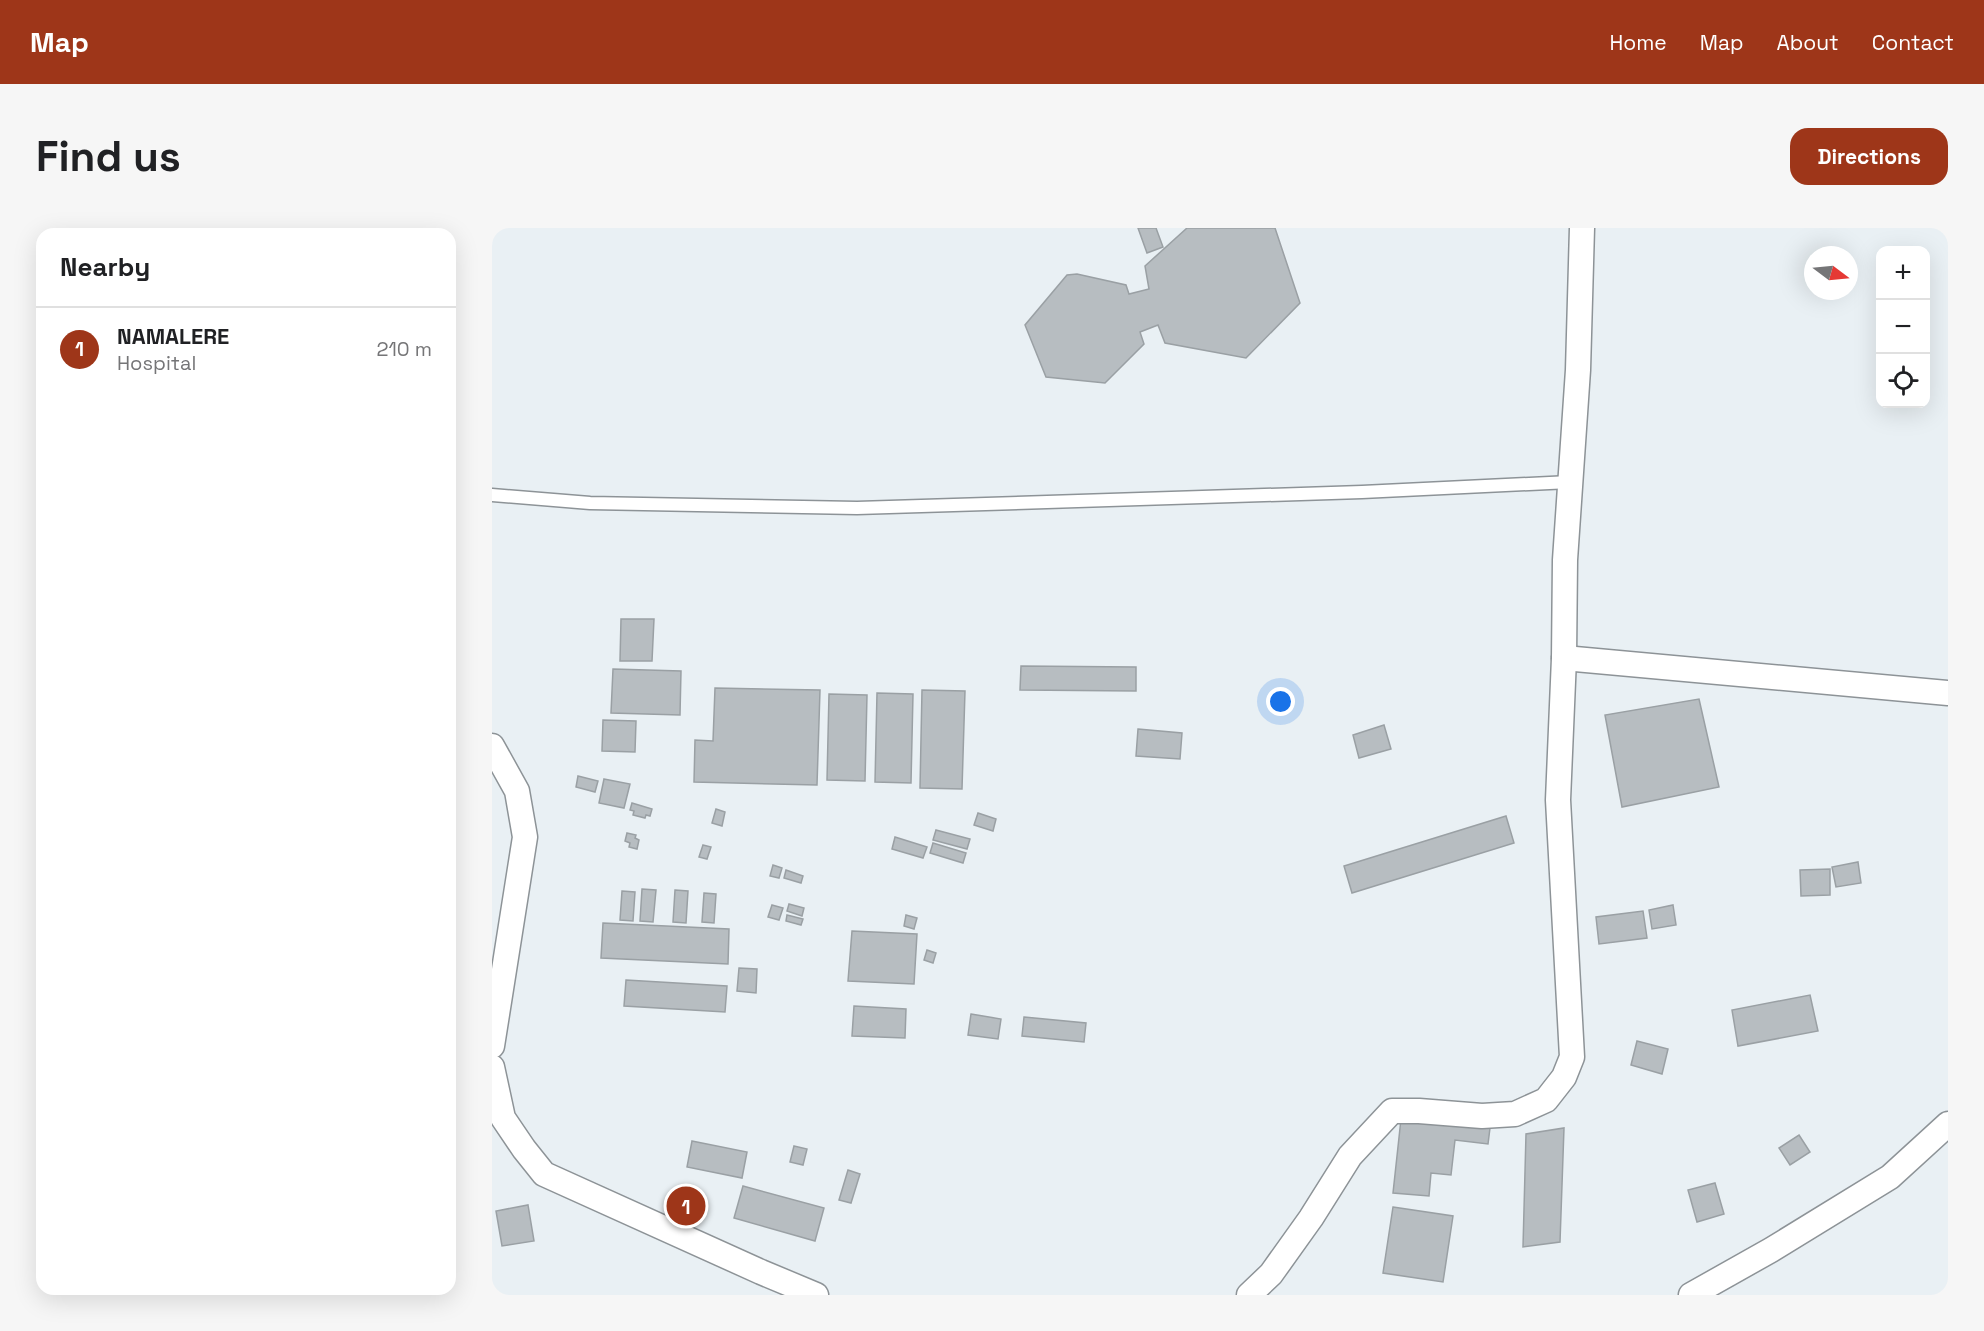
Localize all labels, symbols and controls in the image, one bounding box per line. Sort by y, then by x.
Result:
text: Map [30,24,89,60]
text: Home [1609,29,1667,56]
text: Map [1700,29,1744,56]
text: About [1777,29,1839,56]
text: Contact [1872,29,1954,56]
button: Directions [1790,128,1948,185]
text: Find us [36,130,181,183]
north arrow [1804,246,1858,300]
map controls [1876,246,1930,408]
button: + [1876,246,1930,300]
text: Nearby [60,250,150,284]
button: − [1876,300,1930,354]
text: NAMALERE [117,322,229,350]
text: 1 [75,336,84,362]
text: 210 m [376,336,432,362]
text: Hospital [117,350,196,376]
button: locate [1876,354,1930,408]
your location [1266,687,1295,716]
pin: 1 [666,1184,706,1228]

